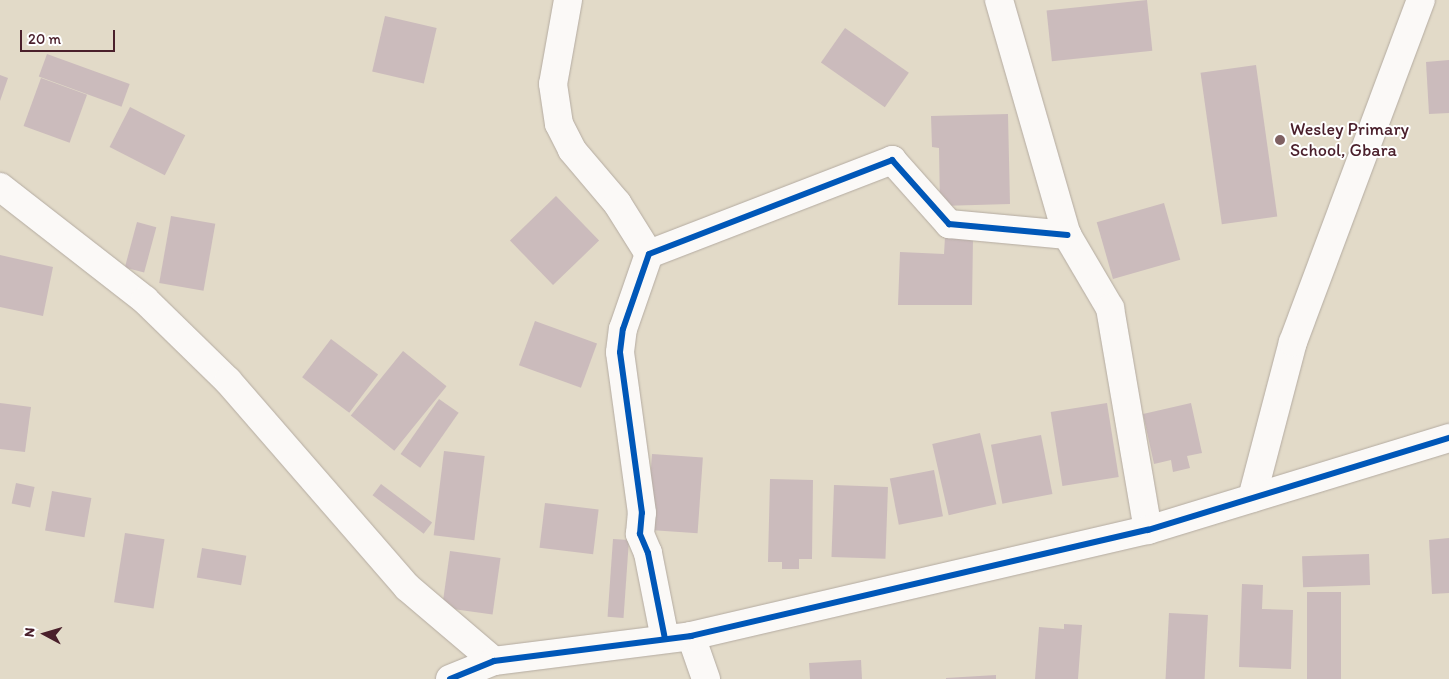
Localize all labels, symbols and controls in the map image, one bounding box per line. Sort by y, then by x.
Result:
scale bar [22,20,118,52]
text: 20 m [28,30,61,48]
place label: Wesley Primary School, Gbara [1290,119,1409,162]
marker: Wesley Primary School, Gbara [1274,134,1286,146]
north arrow [20,609,70,659]
text: N [21,627,39,638]

